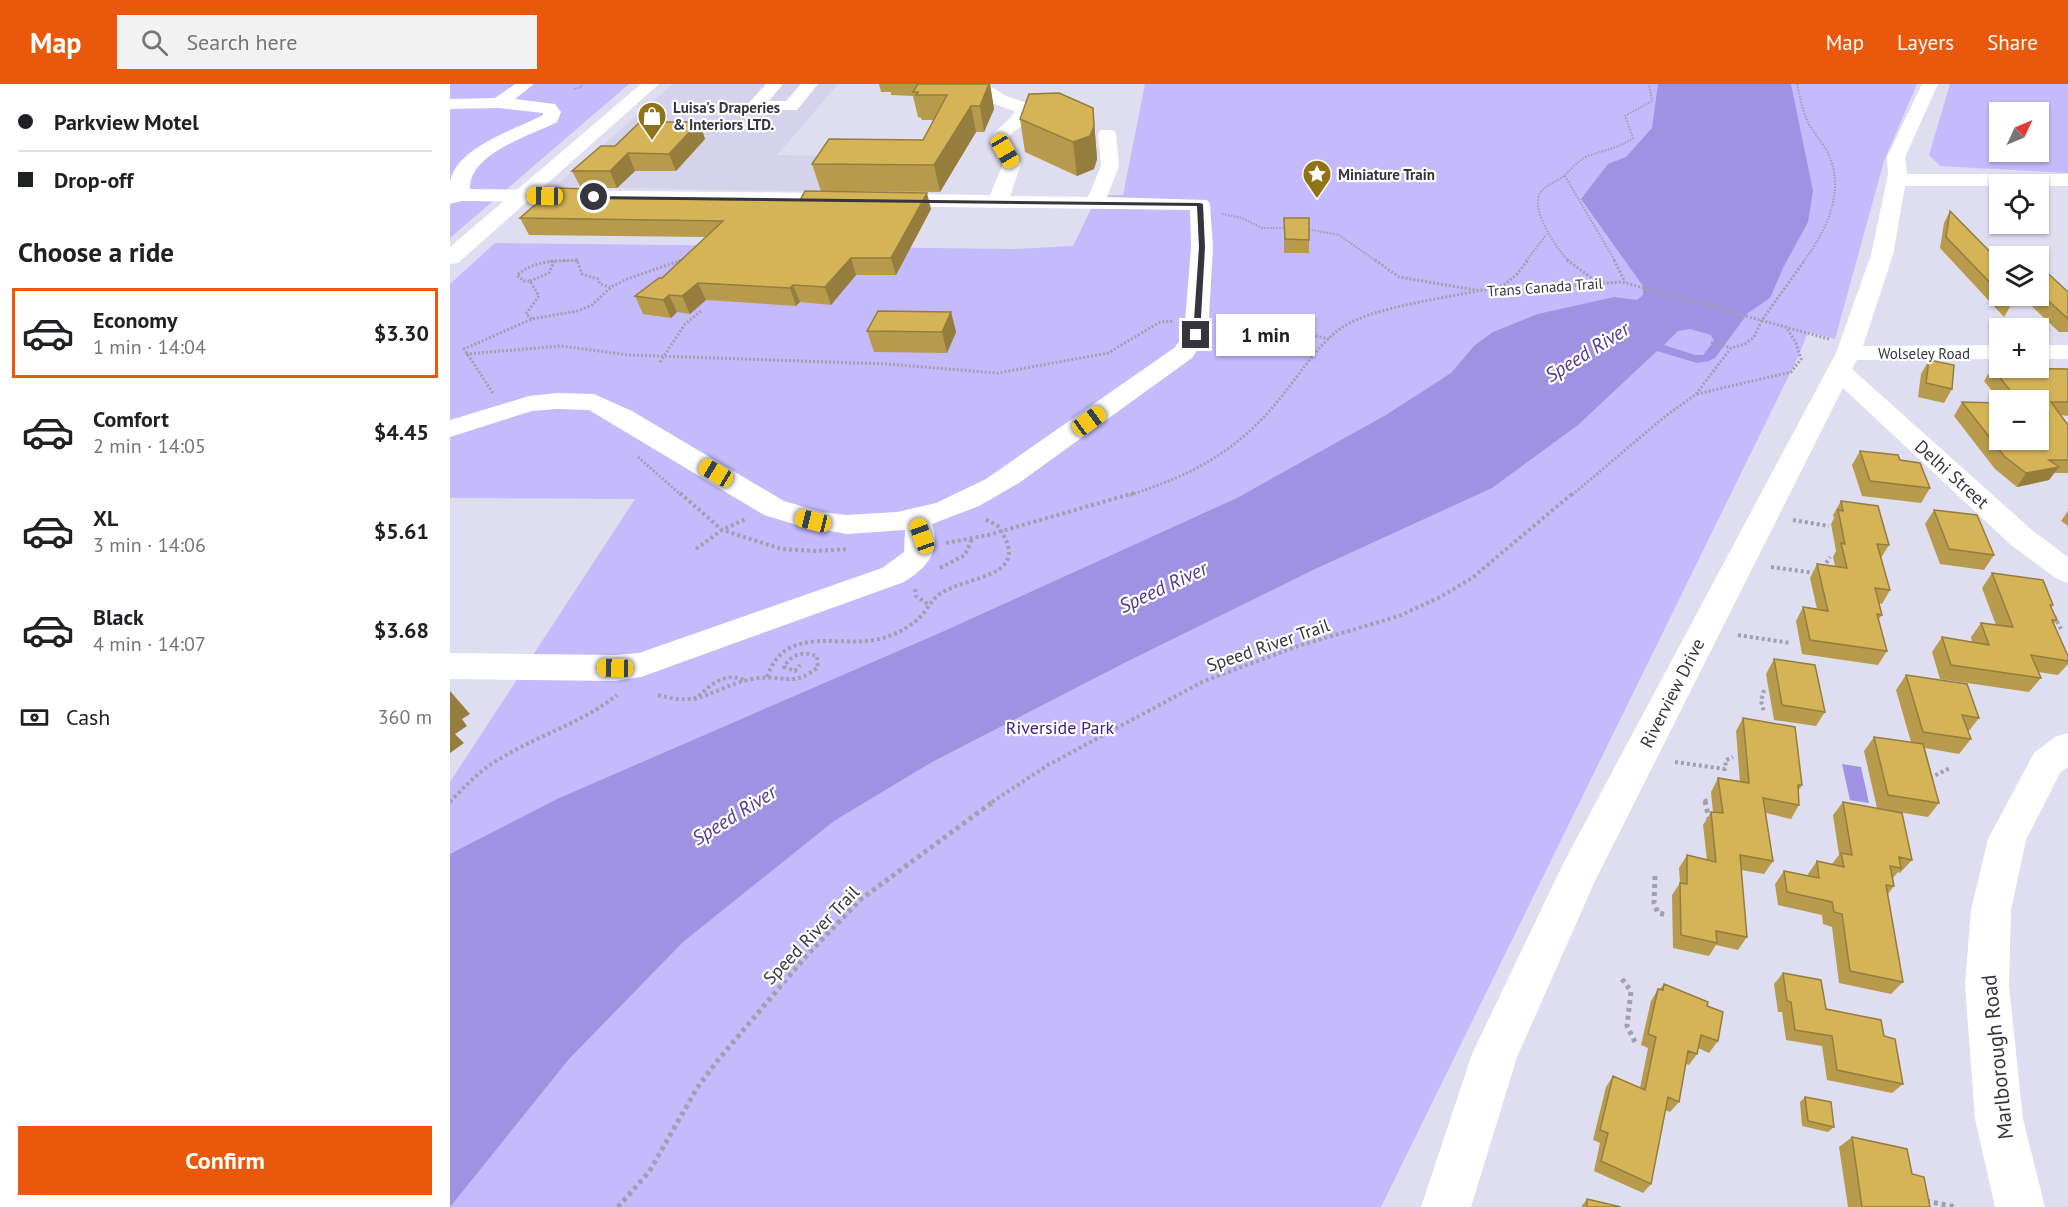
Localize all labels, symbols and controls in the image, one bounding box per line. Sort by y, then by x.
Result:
search box [117,15,537,69]
text: Map [30,24,81,61]
icon: search [138,26,171,59]
text: Search here [186,28,297,56]
text: Map [1826,29,1864,56]
text: Layers [1897,29,1954,56]
text: Share [1987,29,2038,56]
place label: Luisa's Draperies & Interiors LTD. [673,98,780,134]
shop icon: Luisa's Draperies & Interiors LTD. [636,100,668,142]
north arrow [1989,102,2049,162]
map controls [1989,102,2049,450]
text: Parkview Motel [54,108,199,136]
car [988,131,1022,171]
place icon: Miniature Train [1301,158,1333,200]
place label: Miniature Train [1338,165,1435,184]
text: Drop-off [54,166,133,194]
button: locate [1989,174,2049,234]
route start [580,183,607,210]
car [527,187,563,205]
text: Choose a ride [18,235,174,269]
button: layers [1989,246,2049,306]
street label: Trans Canada Trail [1487,273,1604,301]
icon: car [21,306,75,360]
text: Economy [93,306,177,334]
callout: 1 min [1217,314,1316,356]
water label: Speed River [1540,315,1635,388]
button: + [1989,318,2049,378]
text: $3.30 [374,319,429,347]
route end [1182,321,1209,348]
text: 1 min [1241,322,1290,348]
text: 1 min · 14:04 [93,334,206,360]
street label: Wolseley Road [1878,344,1970,363]
button: − [1989,390,2049,450]
car [1069,403,1109,439]
icon: car [21,405,75,459]
text: Comfort [93,405,169,433]
text: $4.45 [374,418,429,446]
text: 2 min · 14:05 [93,433,206,459]
street label: Delhi Street [1910,435,1994,513]
car [696,456,736,490]
icon: car [21,504,75,558]
text: XL [93,504,118,532]
car [793,508,833,534]
car [907,516,937,556]
text: $5.61 [374,517,429,545]
text: 3 min · 14:06 [93,532,206,558]
water label: Speed River [1114,555,1213,619]
icon: car [21,603,75,657]
text: Black [93,603,144,631]
street label: Speed River Trail [1203,613,1333,677]
text: $3.68 [374,616,429,644]
text: 4 min · 14:07 [93,631,206,657]
street label: Riverview Drive [1635,634,1709,752]
car [597,659,633,677]
icon: cash [18,701,51,734]
text: Cash [66,703,110,731]
text: 360 m [378,704,432,730]
park label: Riverside Park [1006,716,1115,739]
water label: Speed River [687,778,782,851]
street label: Speed River Trail [758,880,864,989]
street label: Marlborough Road [1975,973,2019,1141]
button: Confirm [18,1126,432,1195]

